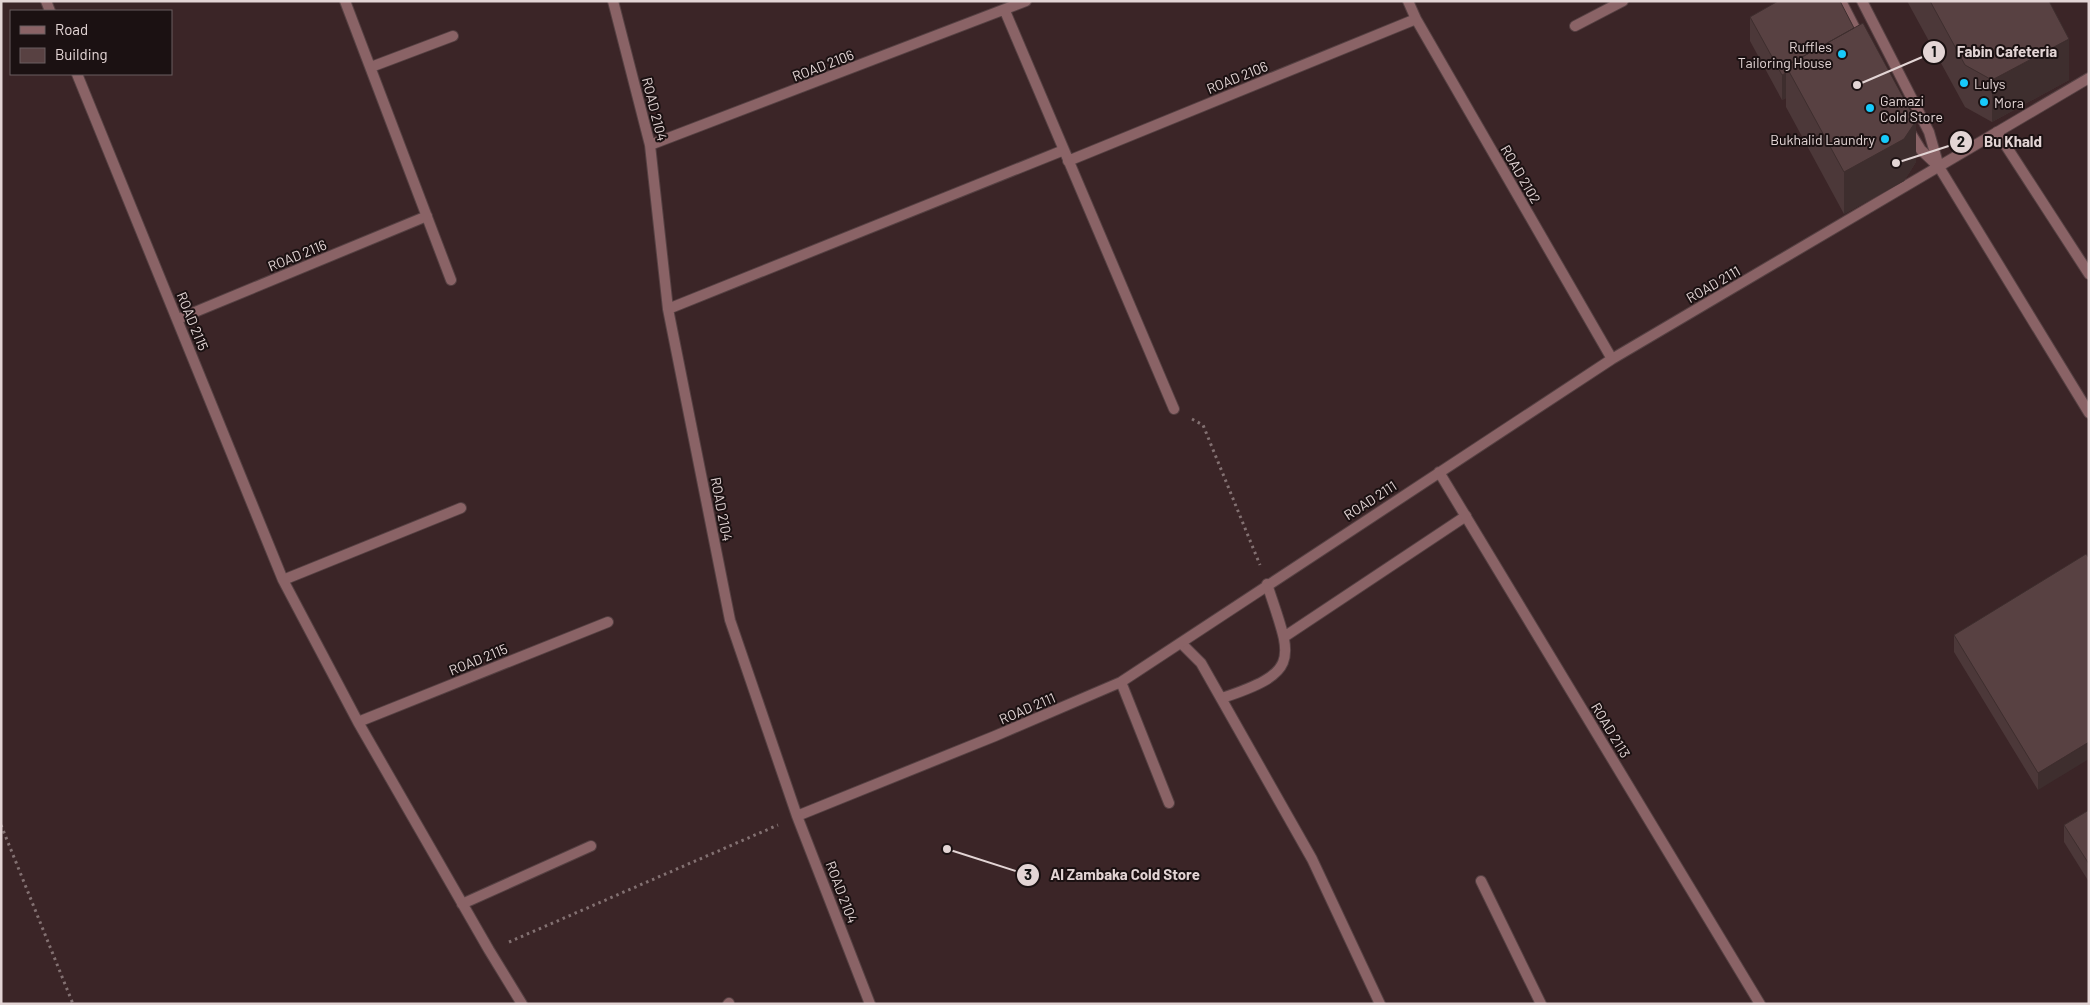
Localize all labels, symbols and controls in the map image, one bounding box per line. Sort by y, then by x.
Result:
legend [10,10,172,75]
text: Road [55,20,88,38]
callout: Fabin Cafeteria [1921,37,2067,67]
place label: Ruffles Tailoring House [1738,38,1832,71]
text: 1 [1931,42,1937,60]
text: Fabin Cafeteria [1957,42,2057,60]
text: Building [55,45,108,63]
street label: ROAD 2106 [790,45,856,85]
marker: Ruffles Tailoring House [1836,48,1848,60]
street label: ROAD 2106 [1204,57,1270,97]
street label: ROAD 2104 [639,75,671,143]
place label: Lulys [1974,75,2006,92]
marker: Lulys [1958,77,1970,89]
place label: Gamazi Cold Store [1880,92,1943,125]
place label: Mora [1994,94,2024,111]
marker: Mora [1978,96,1990,108]
marker: Gamazi Cold Store [1864,102,1876,114]
callout: Bu Khald [1949,127,2052,157]
place label: Bukhalid Laundry [1770,131,1876,148]
text: 2 [1957,132,1965,150]
text: Bu Khald [1984,132,2042,150]
marker: Bukhalid Laundry [1879,133,1891,145]
street label: ROAD 2102 [1497,142,1545,206]
street label: ROAD 2116 [265,236,329,274]
street label: ROAD 2111 [1683,262,1743,306]
street label: ROAD 2115 [174,289,212,353]
street label: ROAD 2104 [707,475,737,543]
street label: ROAD 2111 [1340,477,1400,523]
street label: ROAD 2115 [446,640,510,678]
street label: ROAD 2111 [996,689,1058,727]
street label: ROAD 2113 [1588,699,1634,761]
street label: ROAD 2104 [822,859,862,925]
callout: Al Zambaka Cold Store [1015,860,1210,890]
text: 3 [1024,865,1032,883]
text: Al Zambaka Cold Store [1050,865,1200,883]

